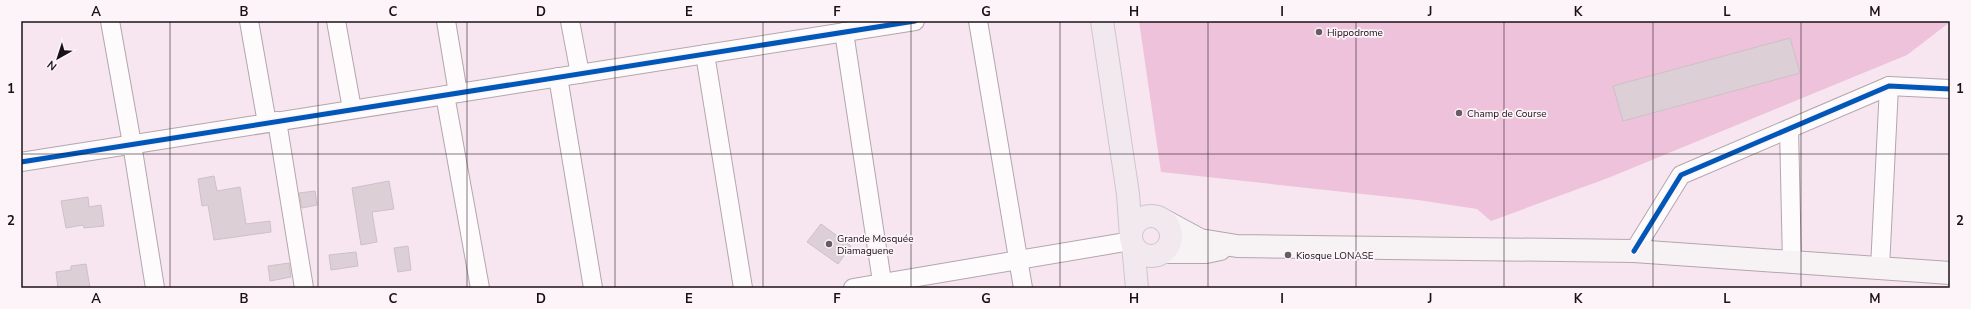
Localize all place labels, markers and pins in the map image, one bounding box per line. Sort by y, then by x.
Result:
place label: Hippodrome [1327,26,1383,40]
marker: Hippodrome [1314,27,1324,37]
place label: Champ de Course [1467,107,1547,121]
marker: Champ de Course [1454,108,1464,118]
place label: Grande Mosquée Diamaguene [837,232,914,258]
marker: Grande Mosquée Diamaguene [824,239,834,249]
place label: Kiosque LONASE [1296,249,1374,263]
marker: Kiosque LONASE [1283,250,1293,260]

